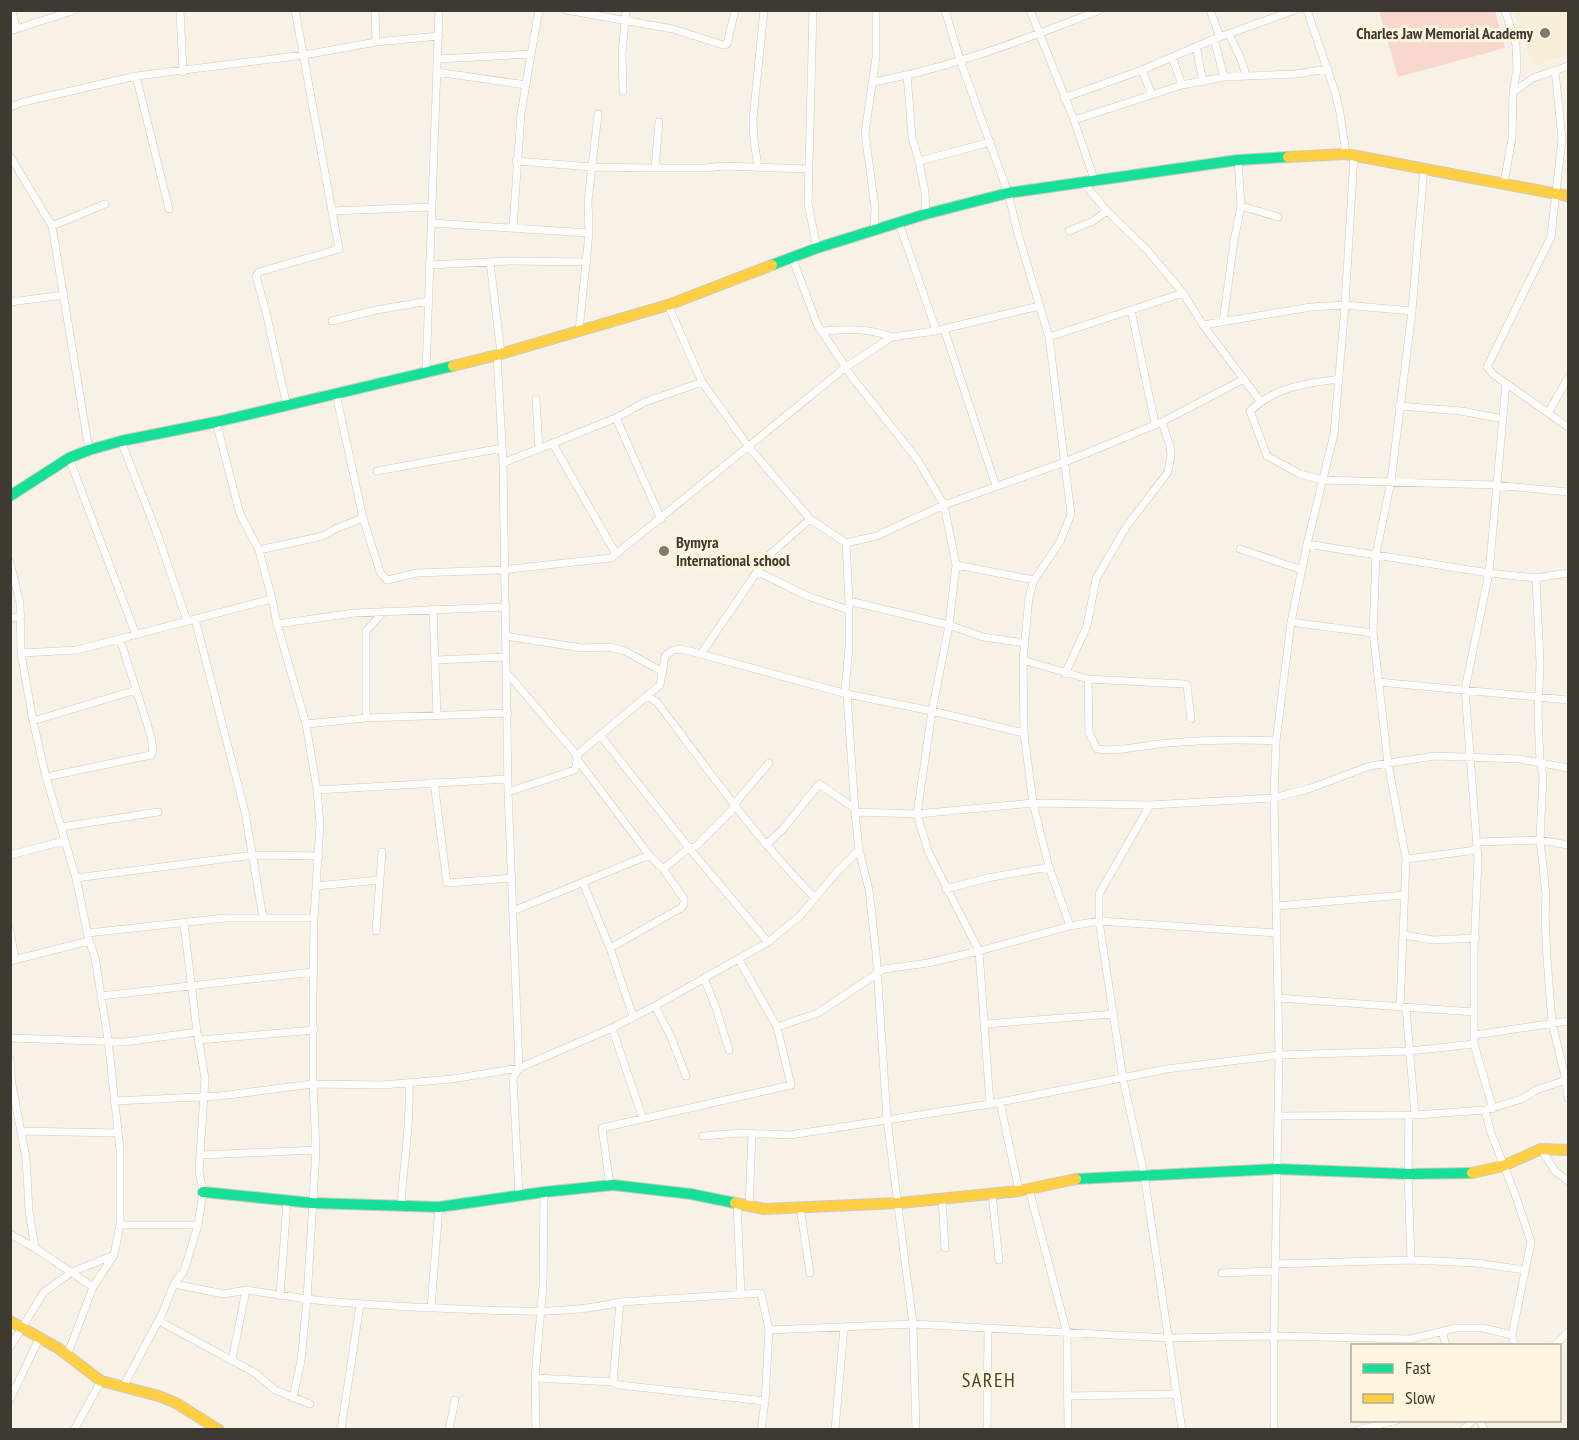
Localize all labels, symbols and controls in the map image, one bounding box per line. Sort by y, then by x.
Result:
place label: Charles Jaw Memorial Academy [1356,23,1534,43]
marker: Charles Jaw Memorial Academy [1538,26,1552,40]
place label: Bymyra International school [676,532,790,570]
marker: Bymyra International school [657,544,671,558]
legend [1351,1344,1561,1422]
text: Fast [1405,1356,1431,1379]
district label: SAREH [962,1367,1016,1393]
text: Slow [1405,1386,1436,1409]

